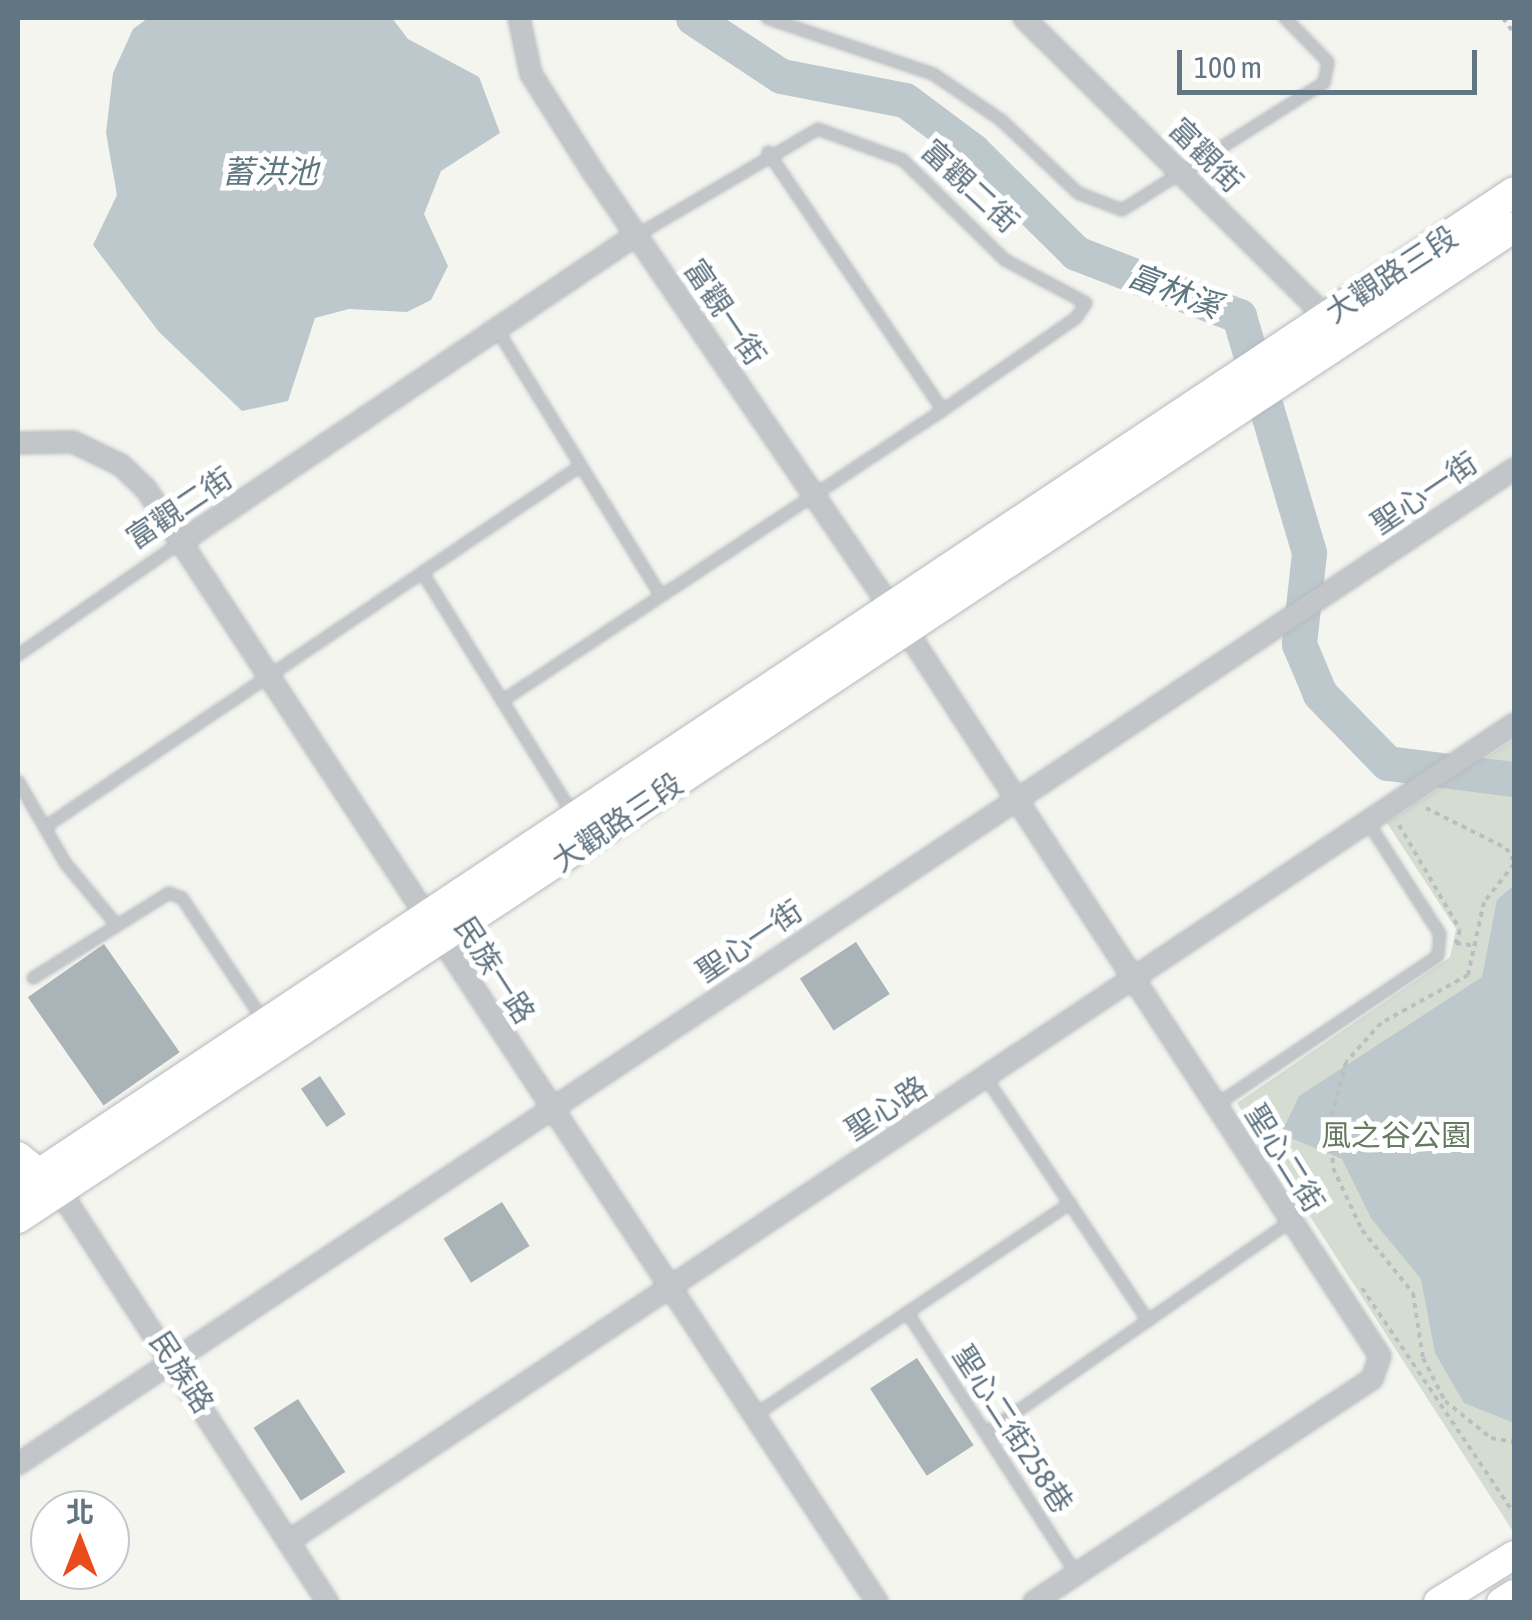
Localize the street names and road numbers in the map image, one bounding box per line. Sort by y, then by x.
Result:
street label: 富觀街 [1161,110,1251,200]
street label: 富觀二街 [914,132,1026,240]
street label: 大觀路三段 [1318,218,1464,330]
street label: 富觀一街 [677,252,773,372]
street label: 聖心一街 [1364,445,1484,541]
street label: 富觀二街 [119,460,239,556]
street label: 大觀路三段 [545,765,689,879]
street label: 聖心一街 [689,893,809,989]
street label: 民族一路 [447,910,543,1030]
street label: 聖心路 [838,1068,934,1148]
street label: 聖心二街 [1238,1098,1332,1218]
street label: 民族路 [142,1324,222,1420]
street label: 聖心二街258巷 [946,1339,1080,1519]

